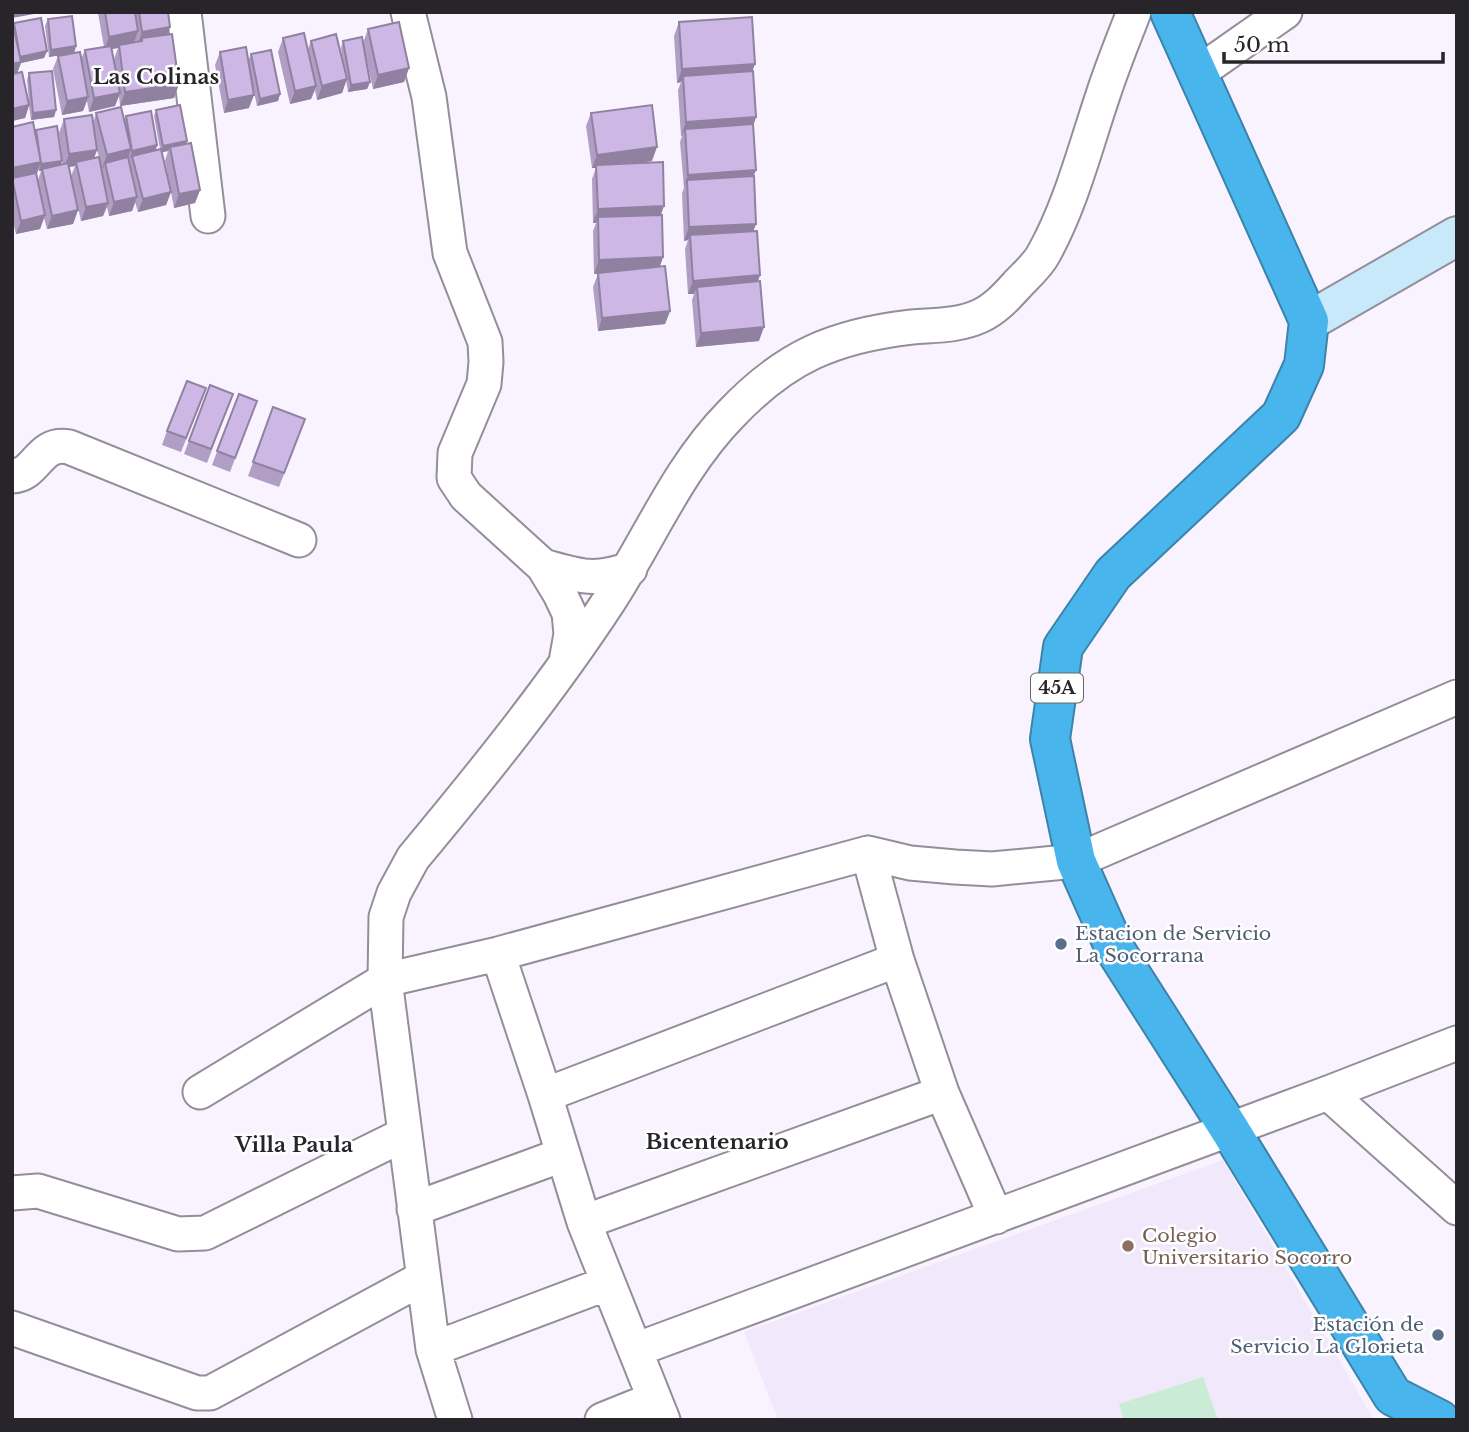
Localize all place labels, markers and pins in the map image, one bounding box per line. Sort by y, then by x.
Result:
place label: Estacion de Servicio La Socorrana [1075,922,1271,967]
marker: Estacion de Servicio La Socorrana [1053,936,1069,952]
place label: Colegio Universitario Socorro [1142,1224,1352,1269]
marker: Colegio Universitario Socorro [1120,1238,1136,1254]
place label: Estación de Servicio La Glorieta [1230,1313,1424,1358]
marker: Estación de Servicio La Glorieta [1430,1327,1446,1343]

